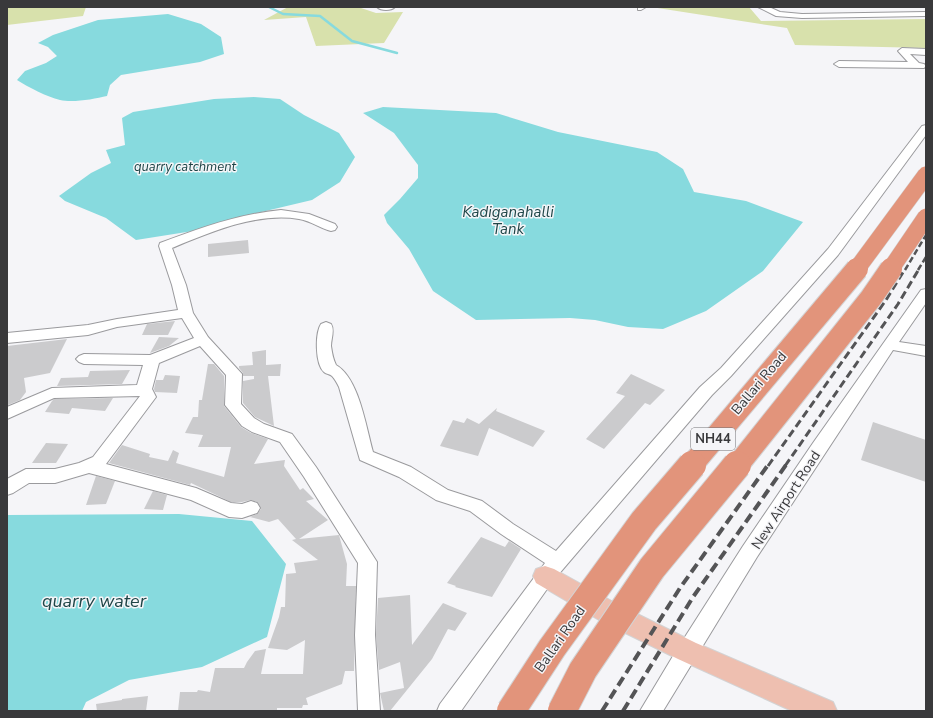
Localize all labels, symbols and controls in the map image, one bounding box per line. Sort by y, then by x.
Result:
water label: quarry catchment [134,158,237,176]
water label: Kadiganahalli Tank [462,202,554,239]
street label: Ballari Road [727,347,791,419]
road number: NH44 [691,428,735,450]
street label: New Airport Road [747,447,825,553]
water label: quarry water [42,589,147,613]
street label: Ballari Road [530,602,590,676]

